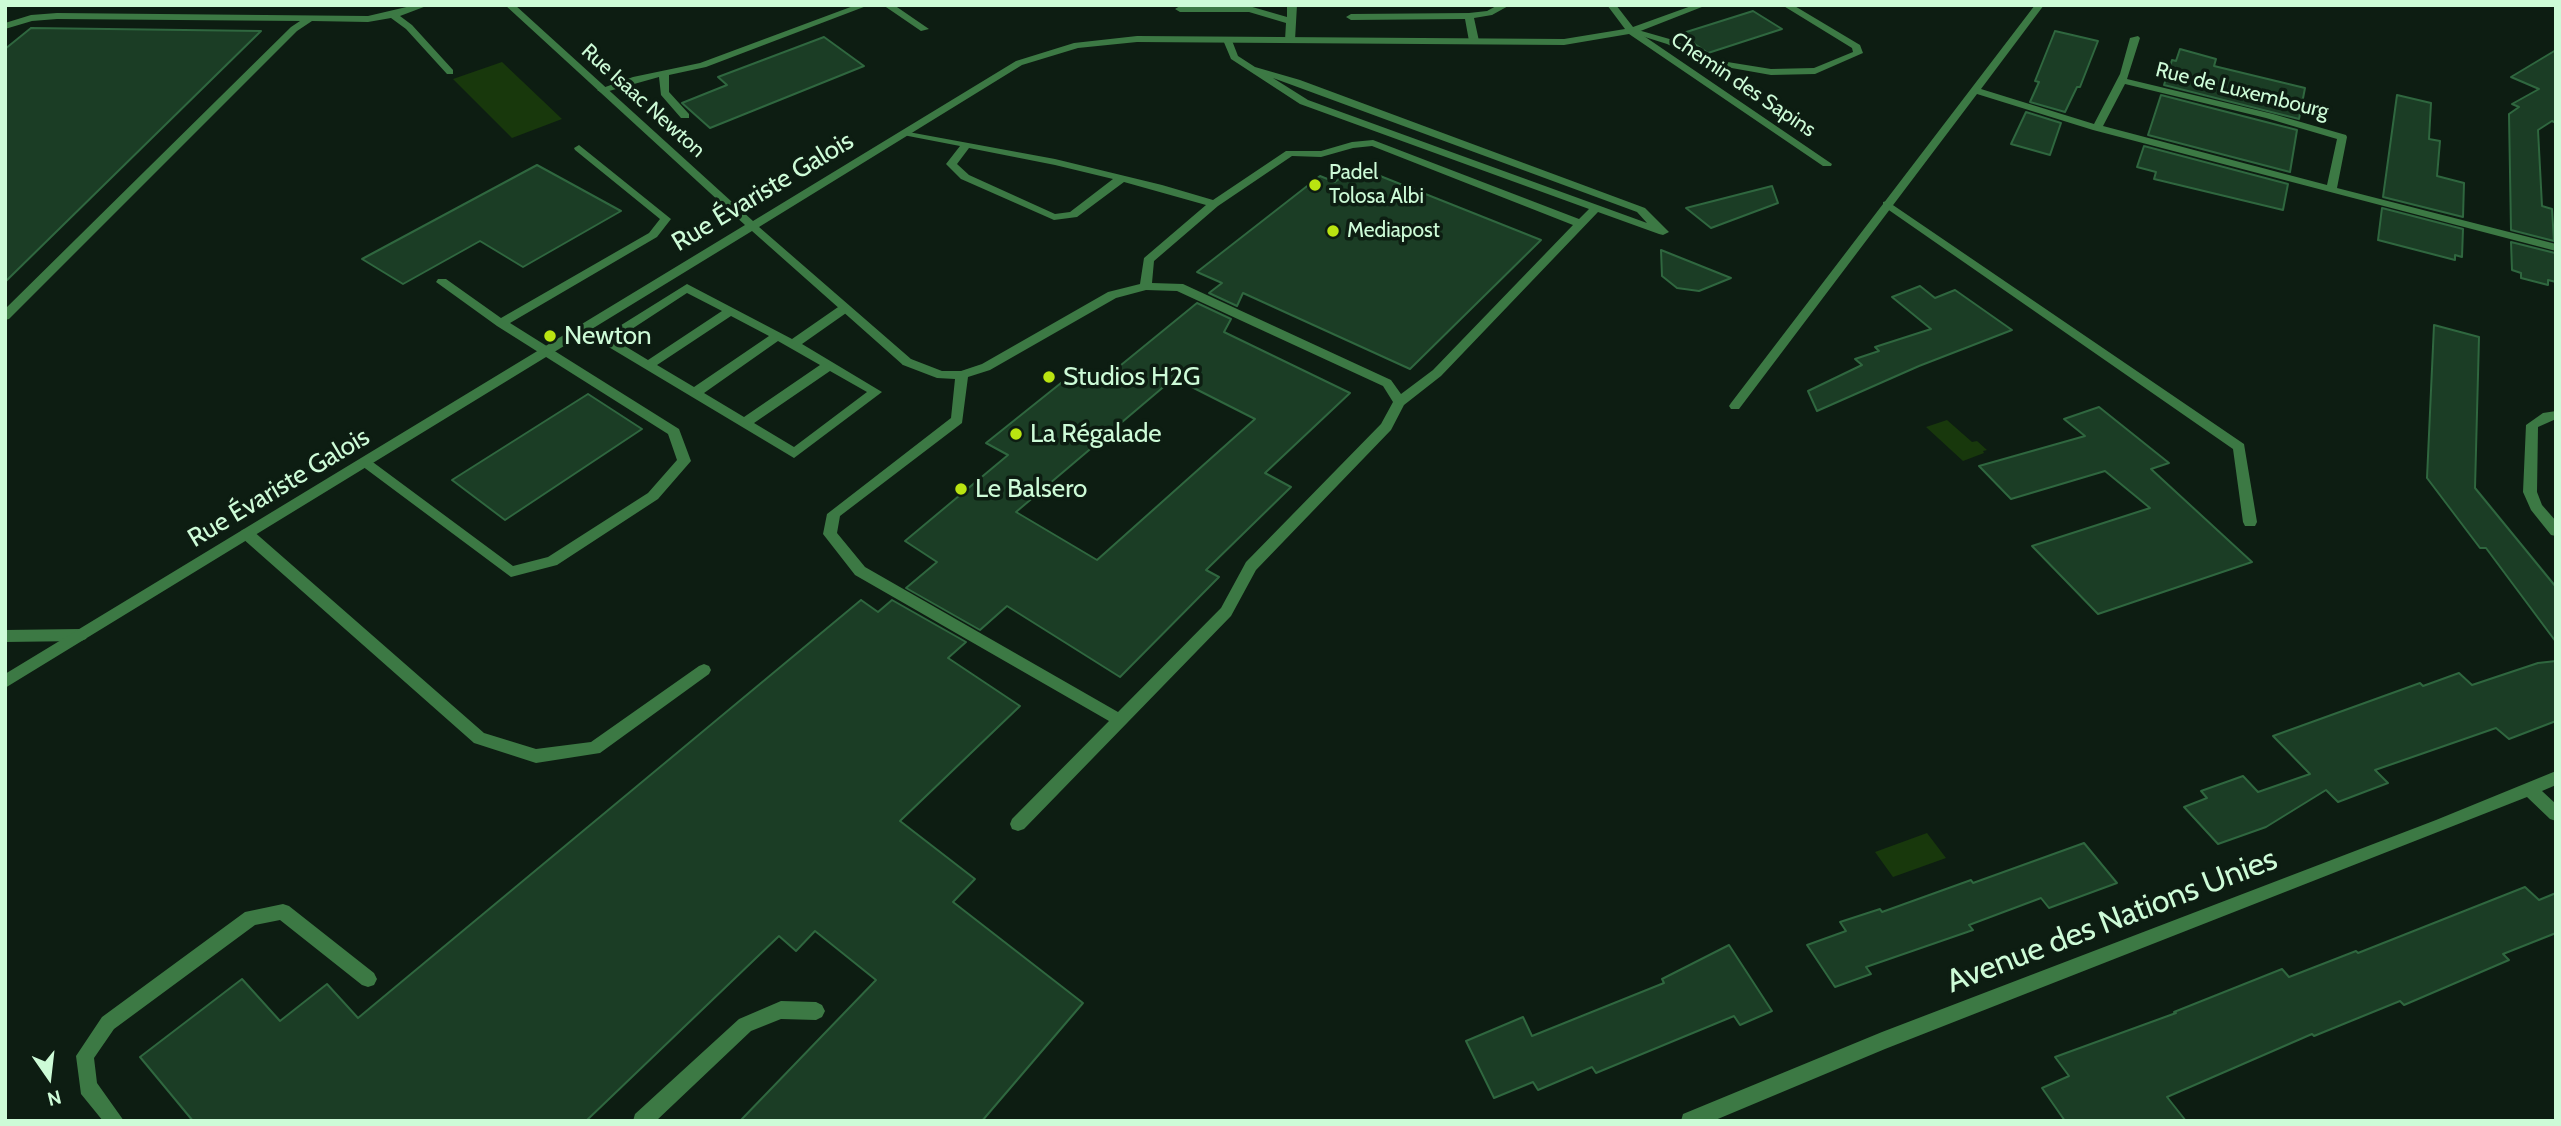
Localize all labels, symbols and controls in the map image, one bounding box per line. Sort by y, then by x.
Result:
street label: Chemin des Sapins [1666,27,1820,143]
street label: Rue Isaac Newton [576,39,710,163]
street label: Rue de Luxembourg [2153,57,2331,125]
street label: Rue Évariste Galois [667,126,859,258]
place label: Padel Tolosa Albi [1329,160,1424,210]
marker: Padel Tolosa Albi [1307,177,1323,193]
place label: Mediapost [1347,218,1440,244]
marker: Mediapost [1325,223,1341,239]
place label: Newton [564,320,652,352]
marker: Newton [542,328,558,344]
place label: Studios H2G [1063,361,1200,393]
marker: Studios H2G [1041,369,1057,385]
place label: La Régalade [1030,418,1162,450]
street label: Rue Évariste Galois [183,422,375,554]
marker: La Régalade [1008,426,1024,442]
place label: Le Balsero [975,473,1087,505]
marker: Le Balsero [953,481,969,497]
street label: Avenue des Nations Unies [1941,840,2283,1002]
north arrow [14,1042,84,1112]
text: N [45,1085,64,1111]

